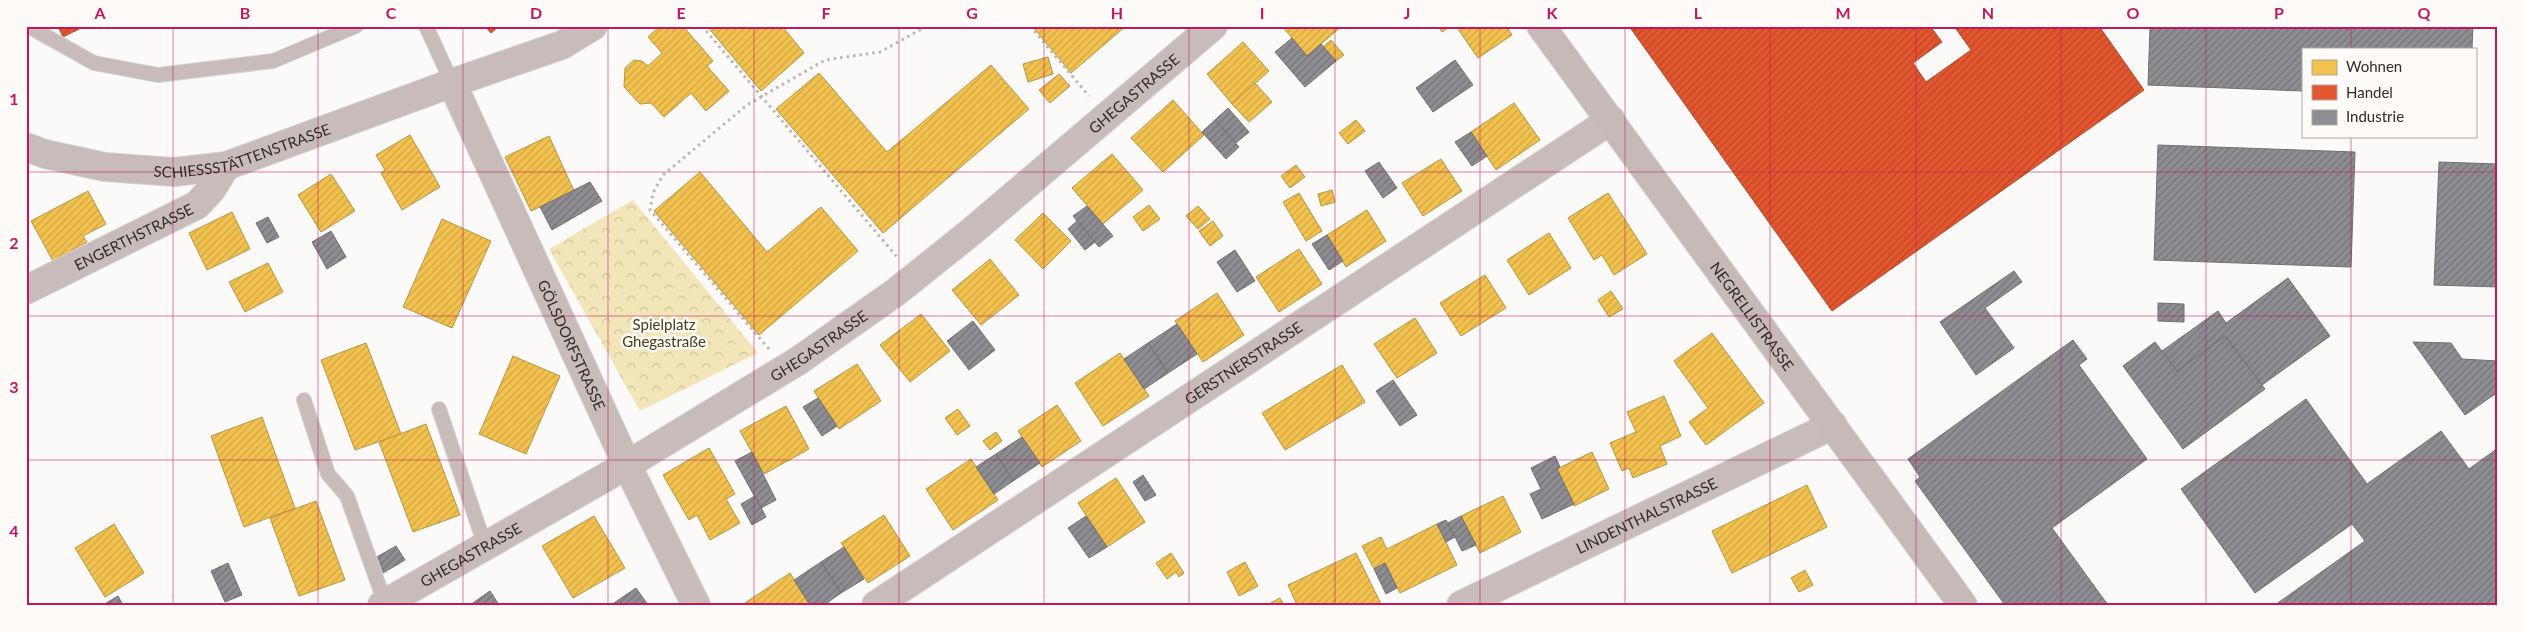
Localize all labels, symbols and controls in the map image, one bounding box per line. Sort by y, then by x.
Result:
text: A [93,3,106,22]
text: B [240,3,250,22]
text: C [386,3,397,22]
text: D [530,3,542,22]
text: E [676,3,686,22]
text: F [821,3,831,22]
text: G [966,3,978,22]
text: H [1111,3,1123,22]
text: I [1260,3,1264,22]
text: J [1404,3,1410,22]
text: K [1547,3,1559,22]
text: L [1694,3,1703,22]
text: M [1835,3,1851,22]
text: N [1982,3,1994,22]
text: O [2127,3,2140,22]
text: P [2274,3,2284,22]
text: Q [2418,3,2431,22]
legend [2302,48,2476,138]
street label: GHEGASTRASSE [1085,50,1183,137]
text: Wohnen [2346,57,2402,75]
text: Handel [2346,83,2393,101]
text: 1 [9,89,19,108]
text: Industrie [2346,107,2404,125]
street label: SCHIESSSTÄTTENSTRASSE [153,119,333,181]
street label: ENGERTHSTRASSE [71,199,196,274]
text: 2 [9,233,19,252]
street label: NEGRELLISTRASSE [1707,258,1798,374]
street label: GÖLSDORFSTRASSE [534,277,610,413]
street label: GHEGASTRASSE [767,306,871,385]
park label: Spielplatz Ghegastraße [622,315,706,350]
street label: GERSTNERSTRASSE [1181,317,1305,408]
text: 3 [9,377,19,396]
street label: LINDENTHALSTRASSE [1573,474,1720,557]
street label: GHEGASTRASSE [417,518,524,590]
text: 4 [9,521,19,540]

